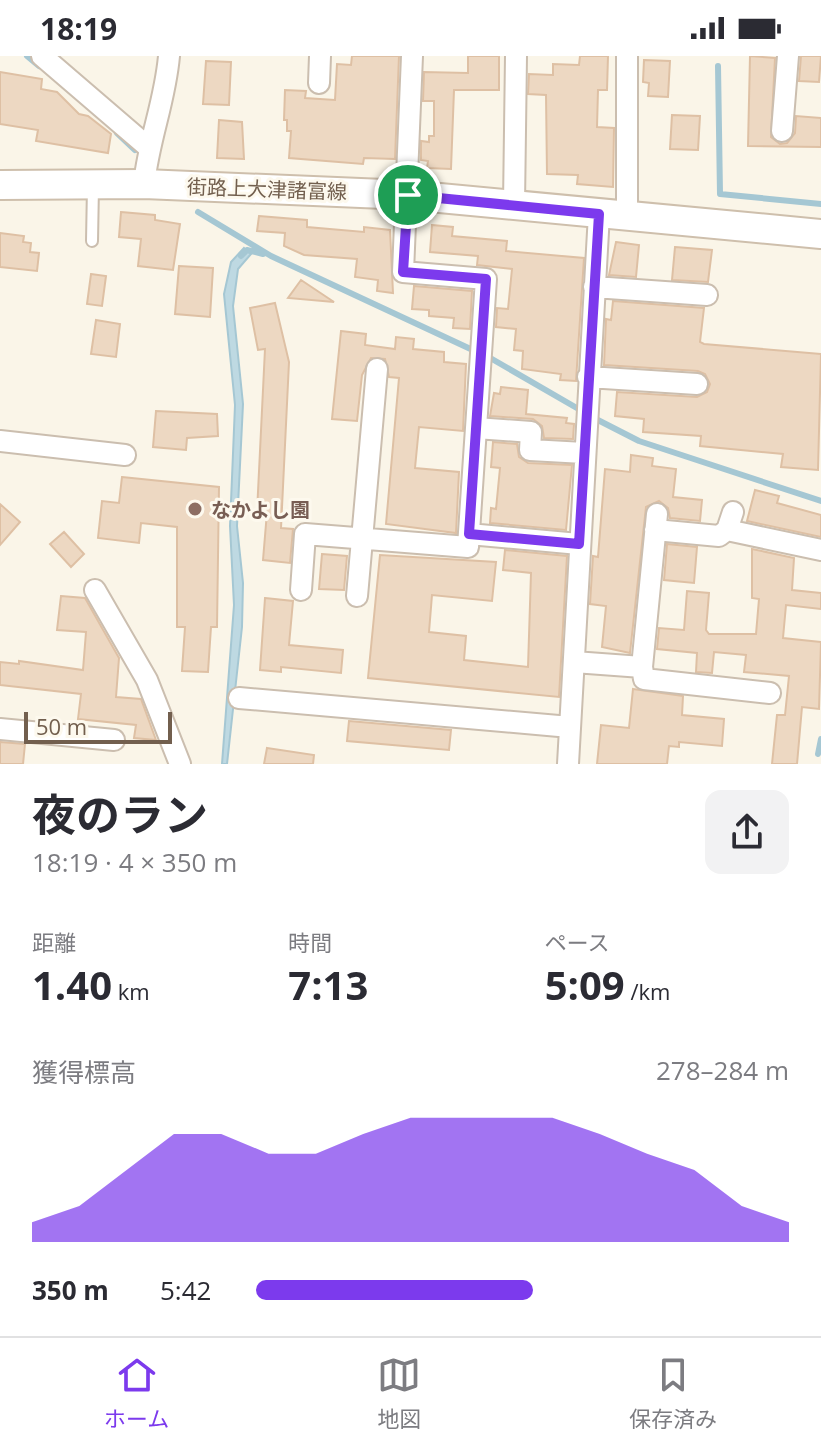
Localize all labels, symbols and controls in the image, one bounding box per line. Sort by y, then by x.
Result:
text: 18:19 [40,8,117,49]
pin [374,161,442,229]
street label: 街路上大津諸富線 [187,173,347,205]
icon: arrive [386,173,430,217]
place label: なかよし園 [211,496,310,523]
marker: なかよし園 [186,500,204,518]
scale bar [24,708,172,744]
text: 50 m [36,711,87,741]
text: 夜のラン [32,784,208,844]
button: share [705,790,789,874]
text: 18:19 · 4 × 350 m [32,844,237,880]
text: 距離 [32,927,76,957]
text: 時間 [288,927,332,957]
text: ペース [545,927,610,957]
text: 1.40 [32,957,112,1012]
text: 7:13 [288,957,368,1012]
text: 5:09 [545,957,625,1012]
text: km [112,976,150,1006]
text: /km [625,976,670,1006]
text: 278–284 m [656,1052,789,1088]
text: 獲得標高 [32,1054,136,1090]
text: 350 m [32,1272,109,1308]
text: 5:42 [160,1272,211,1308]
tab: ホーム [104,1353,169,1433]
tab: 地図 [377,1353,421,1433]
tab: 保存済み [629,1353,717,1433]

